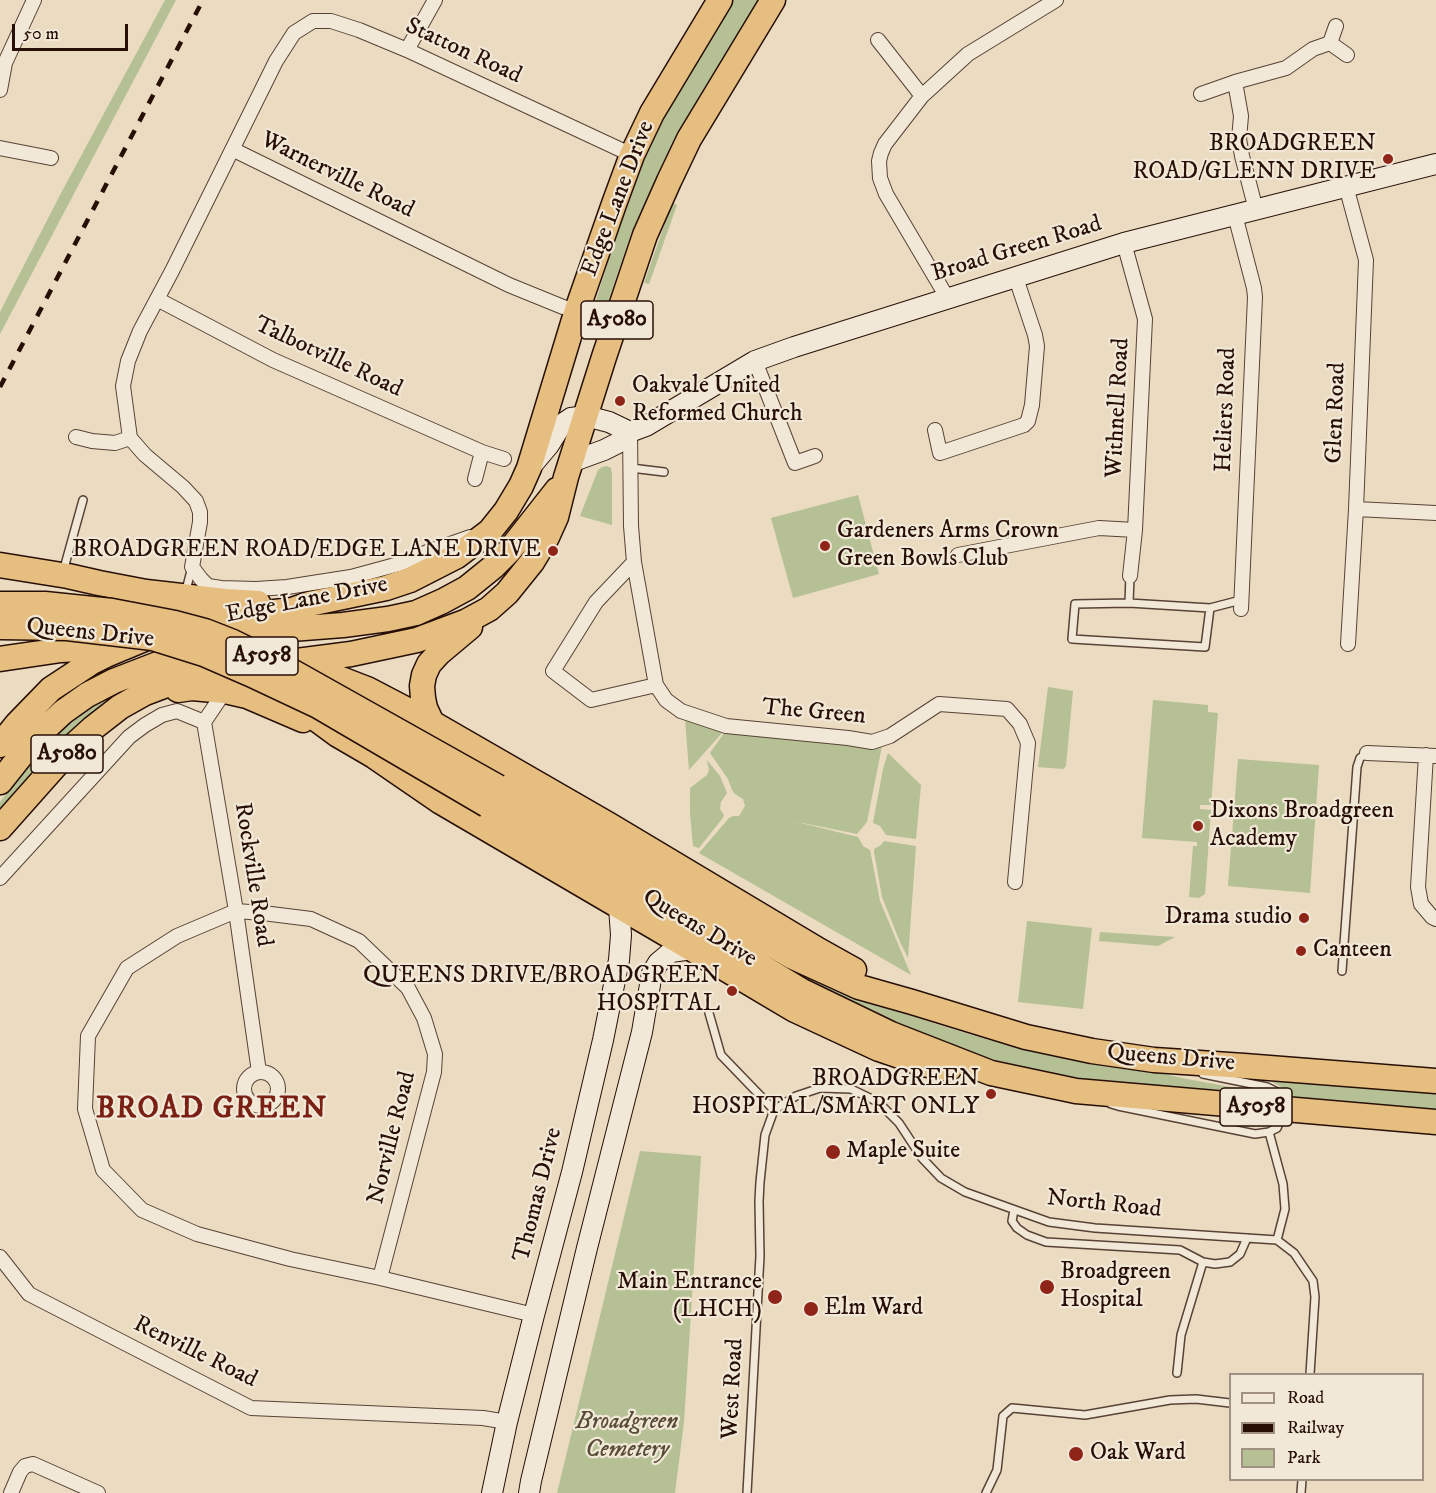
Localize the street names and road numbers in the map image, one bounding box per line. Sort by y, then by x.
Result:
street label: Statton Road [400,13,526,91]
street label: Edge Lane Drive [576,117,662,281]
street label: Warnerville Road [256,126,418,226]
street label: Broad Green Road [929,211,1105,289]
road number: A5080 [581,301,653,339]
street label: Talbotville Road [249,311,407,405]
street label: Withnell Road [1101,337,1137,479]
street label: Heliers Road [1210,347,1244,473]
street label: Glen Road [1321,362,1353,464]
street label: Edge Lane Drive [224,571,390,631]
street label: Queens Drive [25,613,155,655]
road number: A5058 [226,637,298,675]
street label: The Green [761,694,867,732]
road number: A5080 [31,735,103,773]
street label: Rockville Road [226,801,278,949]
street label: Queens Drive [637,884,761,974]
street label: Queens Drive [1106,1039,1236,1079]
street label: Norville Road [363,1069,423,1207]
road number: A5058 [1220,1088,1292,1126]
street label: Thomas Drive [508,1125,570,1265]
street label: North Road [1045,1185,1163,1225]
street label: Renville Road [128,1311,262,1395]
street label: West Road [717,1338,751,1440]

